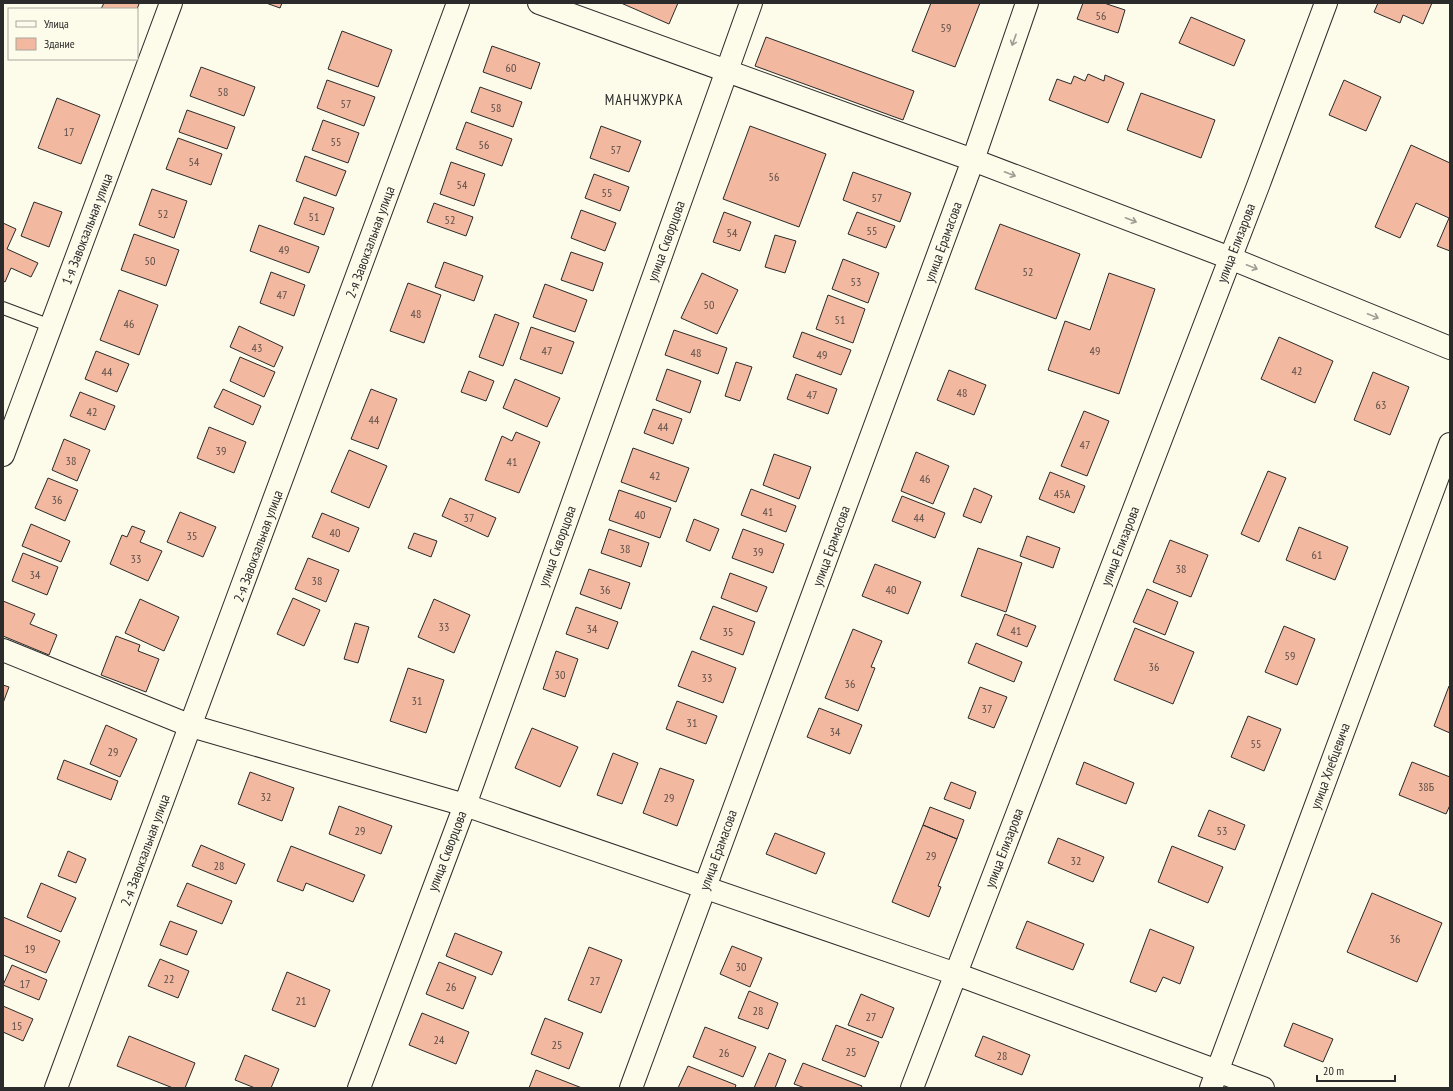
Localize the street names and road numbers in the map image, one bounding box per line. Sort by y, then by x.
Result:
street label: 1-я Завокзальная улица [57,171,117,287]
street label: 2-я Завокзальная улица [341,184,399,300]
street label: улица Скворцова [643,198,689,284]
street label: улица Ерамасова [920,199,966,285]
street label: улица Елизарова [1213,201,1259,285]
street label: 2-я Завокзальная улица [229,488,287,604]
street label: улица Скворцова [534,503,580,589]
street label: улица Ерамасова [808,503,854,589]
street label: улица Елизарова [1097,504,1143,588]
street label: улица Хлебцевича [1306,720,1354,812]
street label: 2-я Завокзальная улица [116,792,174,908]
street label: улица Елизарова [981,806,1027,890]
street label: улица Ерамасова [695,807,741,893]
street label: улица Скворцова [423,808,471,894]

